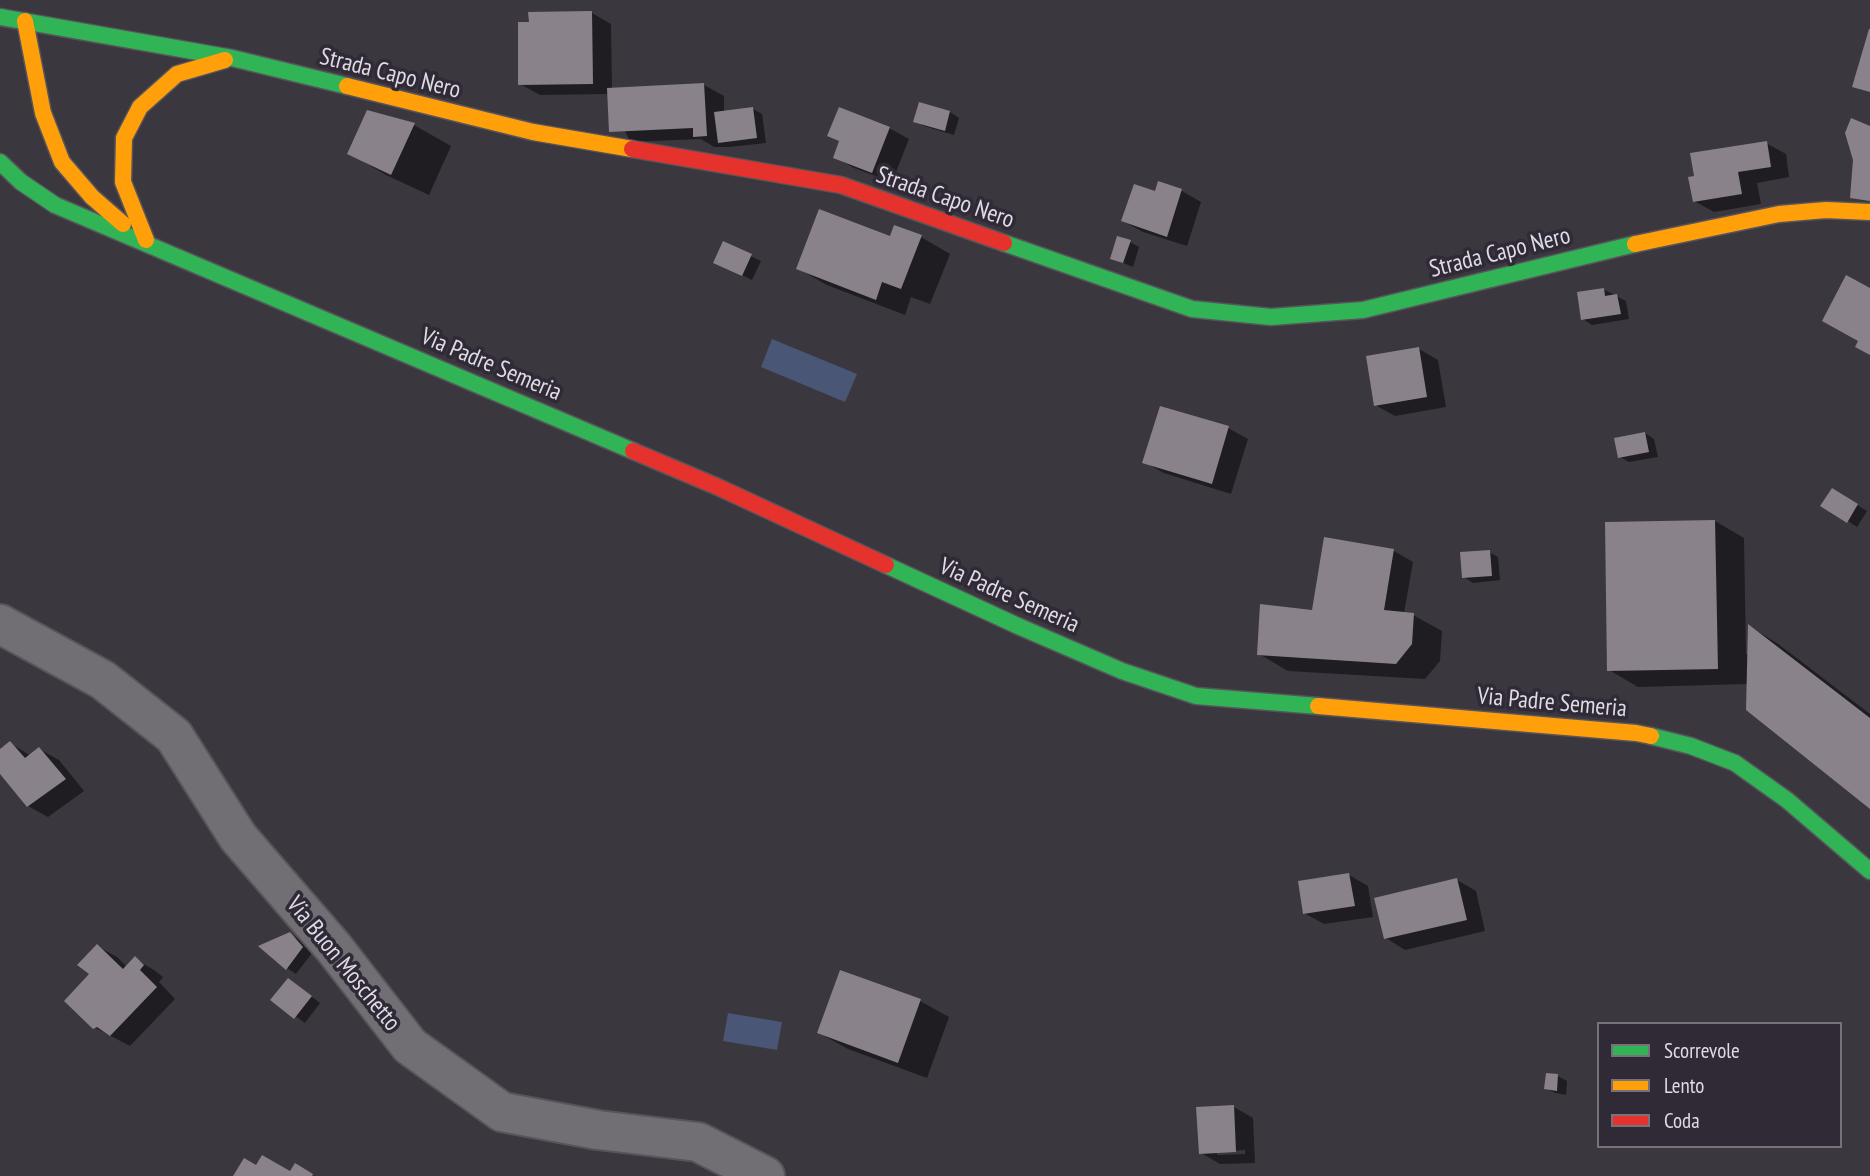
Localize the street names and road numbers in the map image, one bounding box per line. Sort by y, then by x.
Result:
street label: Strada Capo Nero [317,43,463,105]
street label: Strada Capo Nero [872,161,1018,235]
street label: Strada Capo Nero [1427,222,1573,284]
street label: Via Padre Semeria [416,322,566,408]
street label: Via Padre Semeria [935,552,1083,640]
street label: Via Padre Semeria [1476,682,1628,724]
street label: Via Buon Moschetto [280,891,406,1037]

